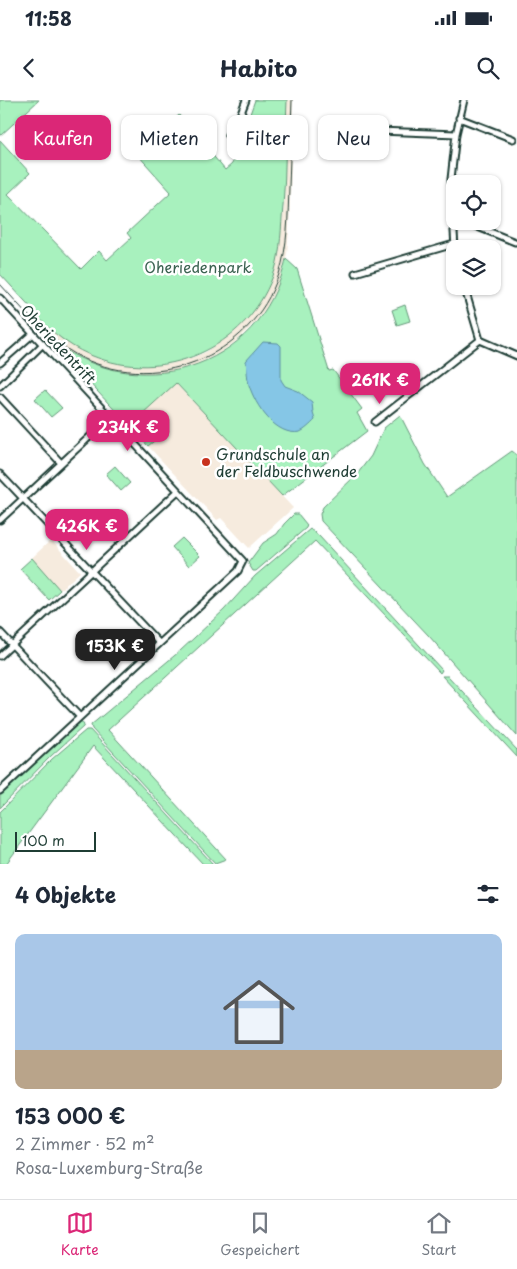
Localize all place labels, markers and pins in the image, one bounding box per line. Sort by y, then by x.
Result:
pin: 261K € [339,362,421,405]
pin: 234K € [87,410,169,452]
place label: Grundschule an der Feldbuschwende [216,442,357,482]
marker: Grundschule an der Feldbuschwende [200,456,212,468]
pin: 426K € [46,508,128,551]
pin: 153K € [74,628,156,671]

